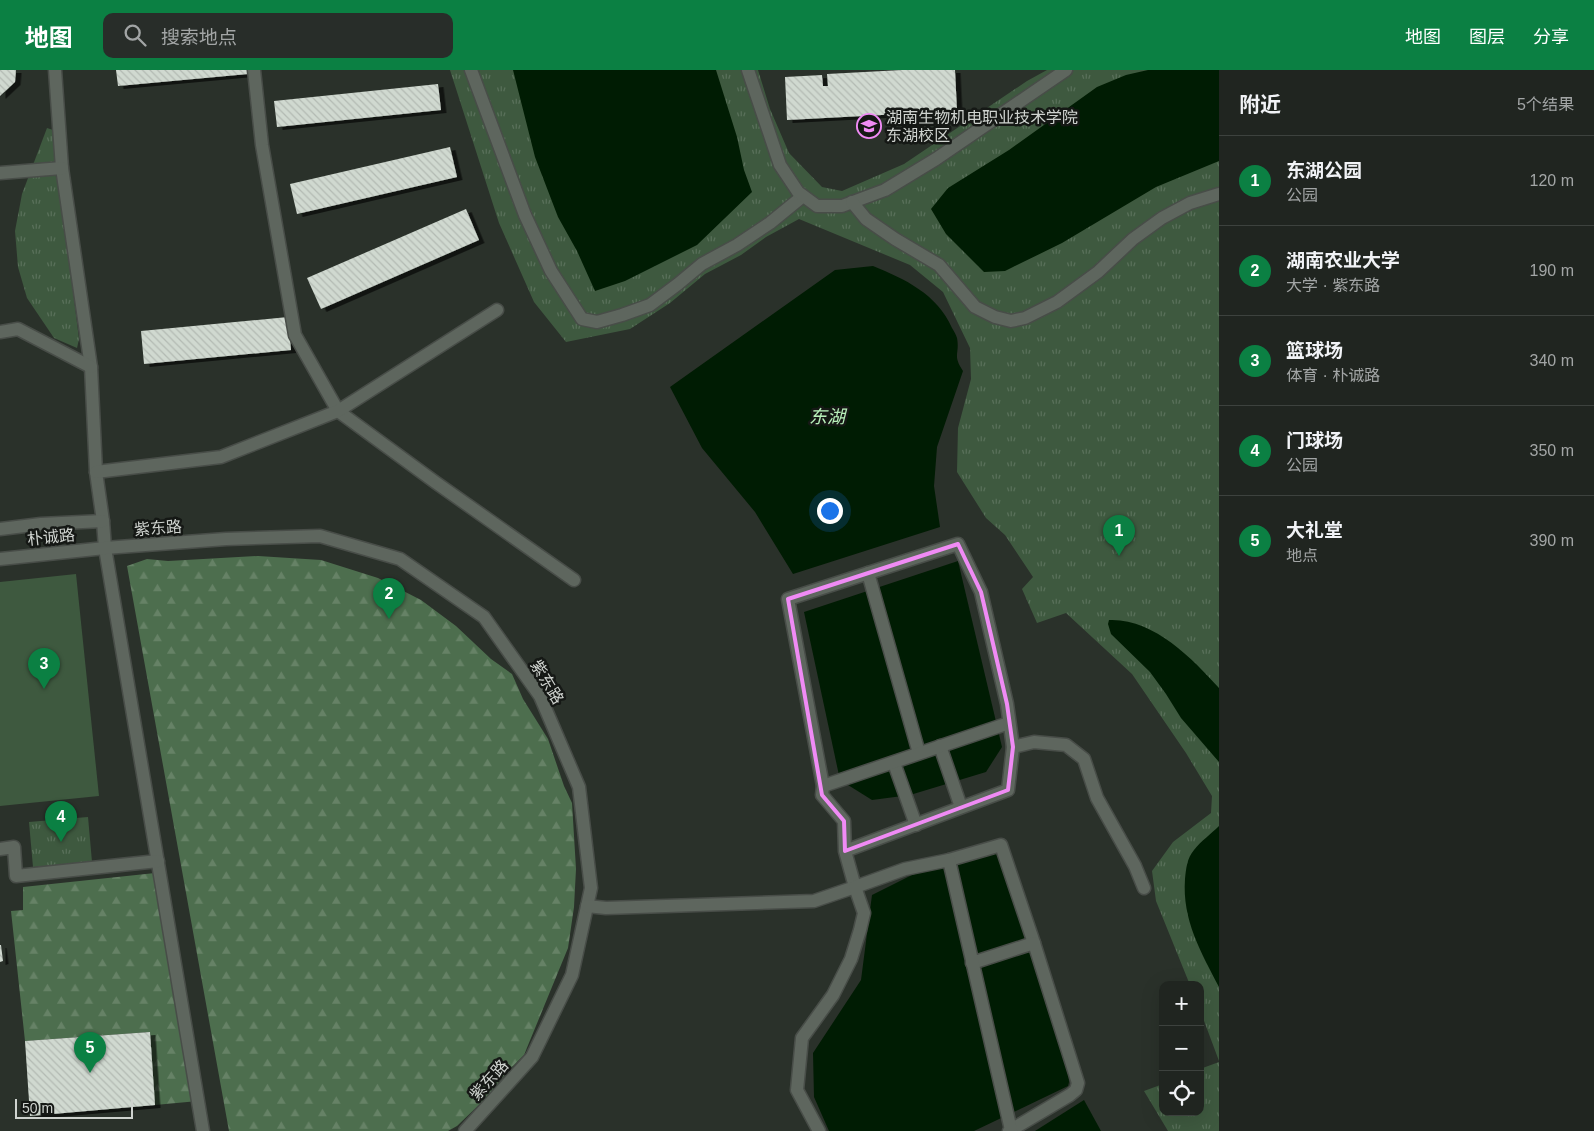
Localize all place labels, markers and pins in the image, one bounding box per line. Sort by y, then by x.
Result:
place label: 湖南生物机电职业技术学院 东湖校区 [886,109,1078,144]
school or university icon: 湖南生物机电职业技术学院 东湖校区 [856,113,882,139]
pin: 1 [1103,515,1135,556]
pin: 2 [373,578,405,619]
pin: 3 [28,648,60,689]
pin: 4 [45,801,77,842]
pin: 5 [74,1032,106,1073]

